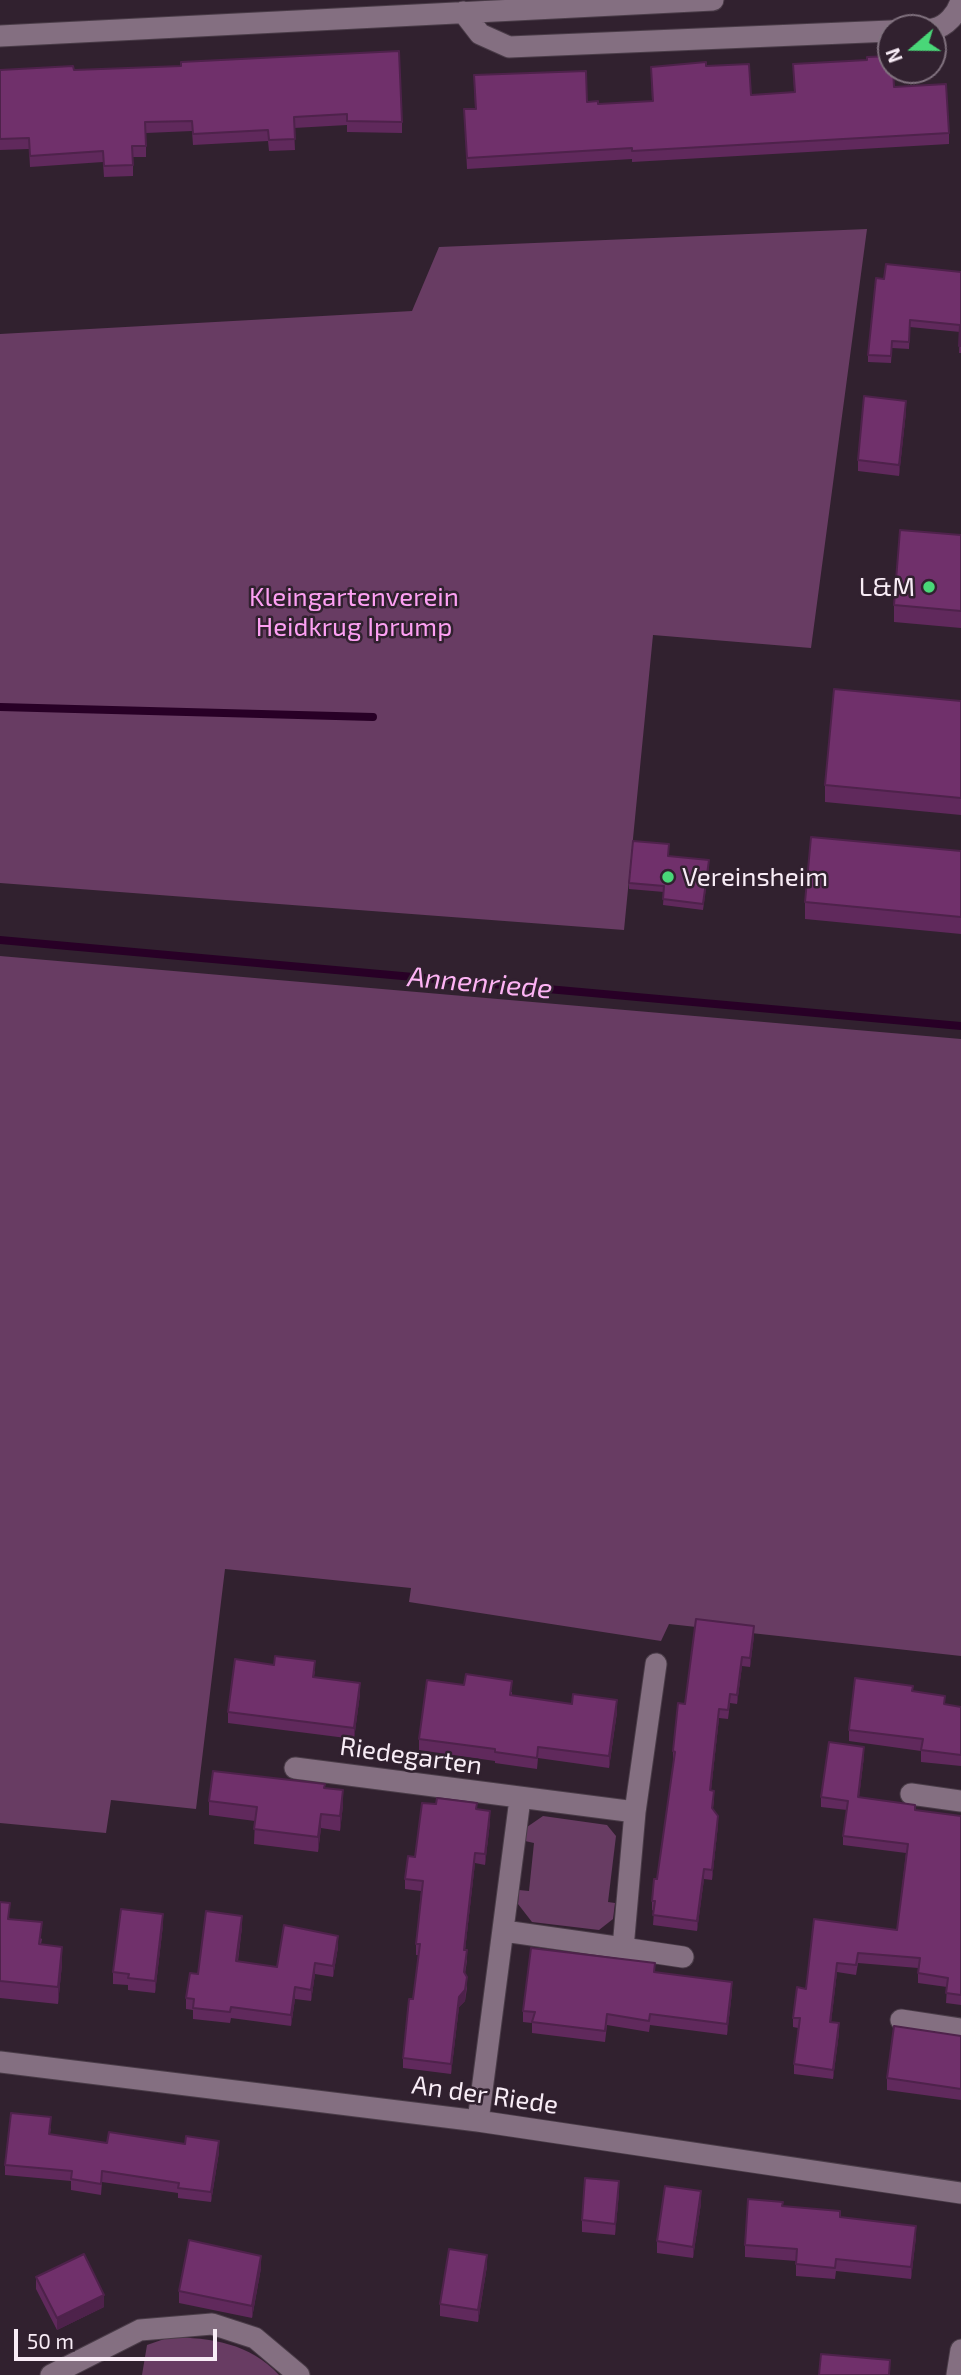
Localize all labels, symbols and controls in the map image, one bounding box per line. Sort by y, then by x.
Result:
north arrow [877,14,947,84]
text: N [881,45,907,66]
place label: L&M [859,571,915,603]
marker: L&M [921,579,937,595]
park label: Kleingartenverein Heidkrug Iprump [249,581,459,642]
place label: Vereinsheim [682,861,828,893]
marker: Vereinsheim [660,869,676,885]
water label: Annenriede [406,960,554,1006]
street label: Riedegarten [338,1731,484,1781]
street label: An der Riede [410,2069,560,2121]
scale bar [18,2316,220,2360]
text: 50 m [27,2328,74,2353]

